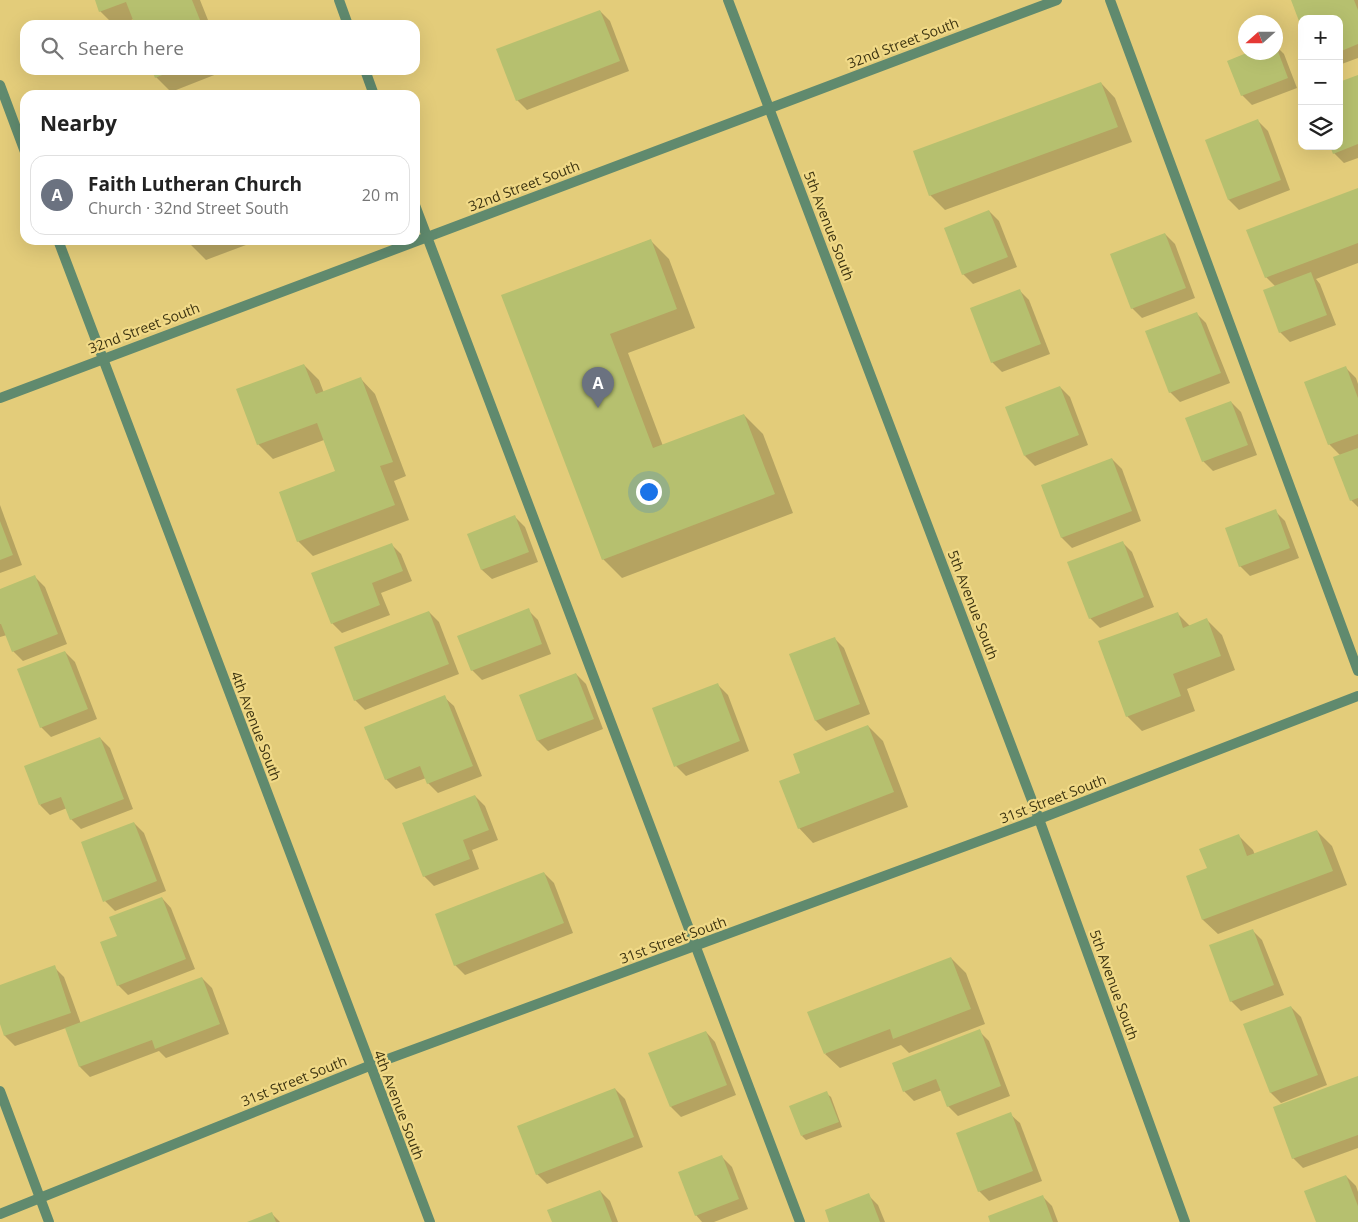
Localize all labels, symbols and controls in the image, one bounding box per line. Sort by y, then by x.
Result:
street label: 32nd Street South [844,13,961,73]
north arrow [1238,15,1283,60]
map controls [1298,15,1343,150]
button: + [1298,15,1343,60]
search box [20,20,420,75]
icon: search [38,34,66,62]
text: Search here [78,35,184,61]
button: − [1298,60,1343,105]
button: layers [1298,105,1343,150]
text: Nearby [40,109,117,137]
street label: 32nd Street South [465,156,582,216]
street label: 5th Avenue South [800,168,859,283]
text: Faith Lutheran Church [88,171,302,197]
text: A [51,184,63,206]
text: 20 m [362,184,399,206]
text: Church · 32nd Street South [88,197,289,219]
street label: 32nd Street South [85,298,202,358]
pin: A [582,367,614,408]
your location [636,479,662,505]
street label: 5th Avenue South [944,547,1003,662]
street label: 4th Avenue South [227,668,286,783]
street label: 31st Street South [997,770,1109,828]
street label: 31st Street South [617,911,729,968]
street label: 5th Avenue South [1086,927,1143,1043]
street label: 4th Avenue South [370,1047,429,1162]
street label: 31st Street South [238,1051,349,1110]

